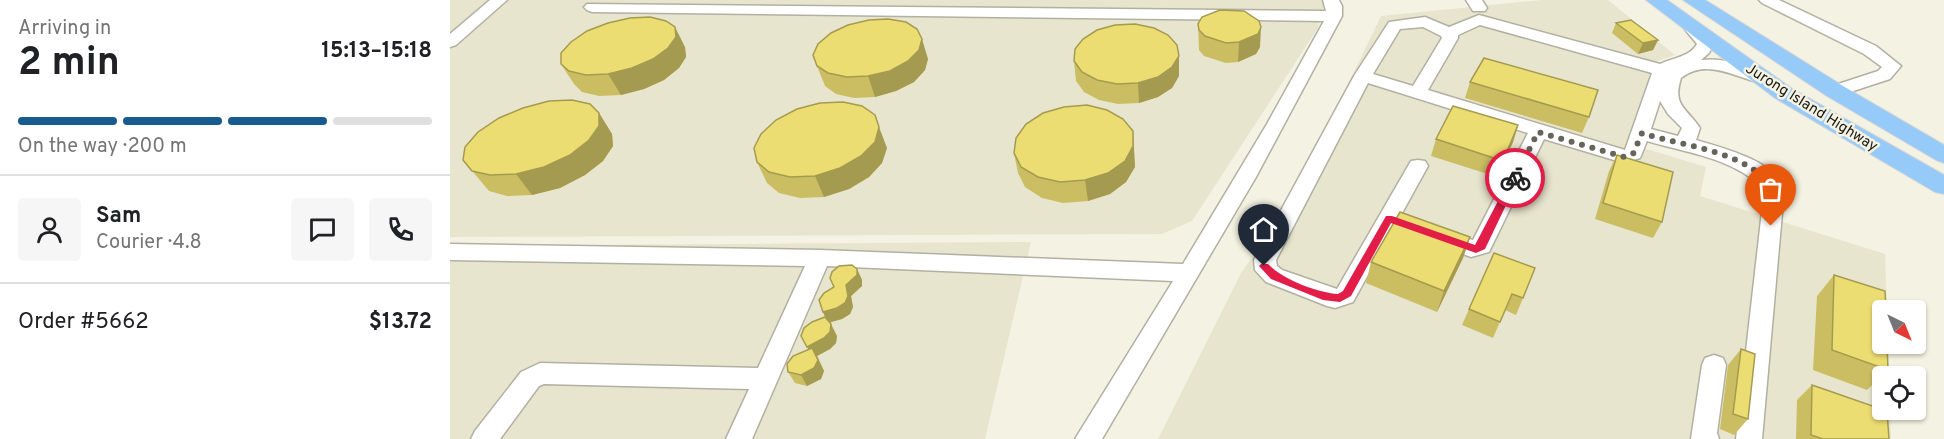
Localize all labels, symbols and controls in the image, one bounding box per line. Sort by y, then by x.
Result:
text: Arriving in [18,16,111,42]
text: 15:13–15:18 [321,38,432,65]
text: 2 min [18,40,120,89]
street label: Jurong Island Highway [1742,60,1881,157]
text: On the way · 200 m [18,134,187,160]
courier [1485,148,1545,208]
icon: bike [1499,162,1532,195]
pin [1745,164,1796,226]
icon: bag [1754,173,1787,206]
button: person [18,198,81,261]
button: chat [291,198,354,261]
button: phone [369,198,432,261]
text: Sam [96,203,141,230]
pin [1238,204,1289,266]
icon: home [1247,213,1280,246]
text: Courier · 4.8 [96,230,202,256]
north arrow [1872,300,1926,354]
map controls [1872,300,1926,420]
text: Order #5662 [18,309,149,336]
text: $13.72 [369,309,432,336]
button: locate [1872,366,1926,420]

